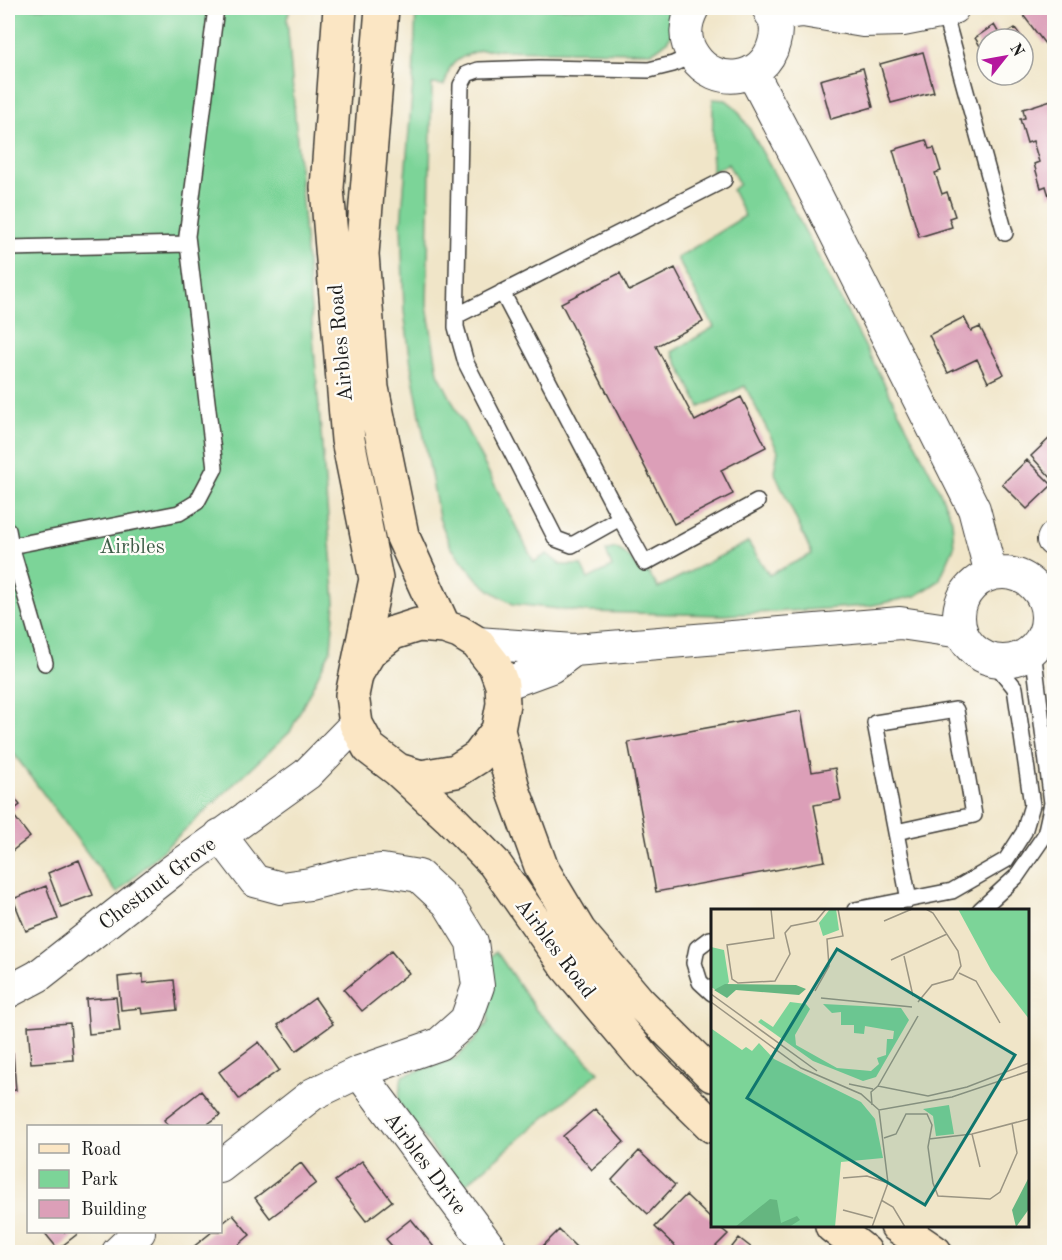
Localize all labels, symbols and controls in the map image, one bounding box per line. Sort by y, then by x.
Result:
north arrow [975,27,1035,87]
text: N [1006,41,1027,60]
street label: Airbles Road [326,283,357,403]
park label: Airbles [99,537,165,558]
street label: Chestnut Grove [95,834,220,935]
street label: Airbles Road [511,895,599,1002]
inset map [711,909,1029,1227]
street label: Airbles Drive [380,1109,470,1219]
legend [27,1125,222,1233]
text: Road [81,1141,121,1159]
text: Park [81,1171,118,1189]
text: Building [81,1201,147,1219]

